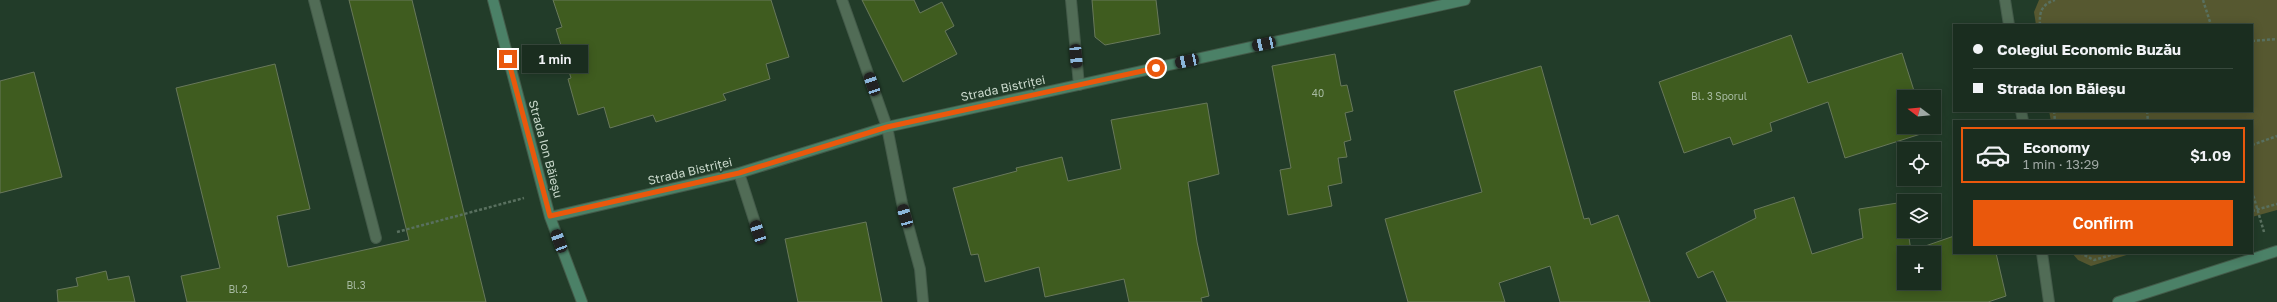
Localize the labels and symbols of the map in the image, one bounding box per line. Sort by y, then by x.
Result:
car [1251,36,1277,52]
car [1069,44,1083,68]
callout: 1 min [522,45,588,73]
route end [499,50,517,68]
car [1174,53,1200,69]
route start [1147,59,1165,77]
car [862,71,882,97]
street label: Strada Bistriței [959,72,1047,104]
house number: 40 [1312,87,1324,99]
house number: Bl. 3 Sporul [1691,90,1747,102]
north arrow [1897,90,1941,134]
street label: Strada Ion Băieșu [526,98,566,200]
street label: Strada Bistriței [646,154,734,188]
car [896,203,914,229]
car [749,219,767,245]
car [549,228,569,254]
house number: Bl.3 [346,279,366,291]
house number: Bl.2 [228,283,248,295]

